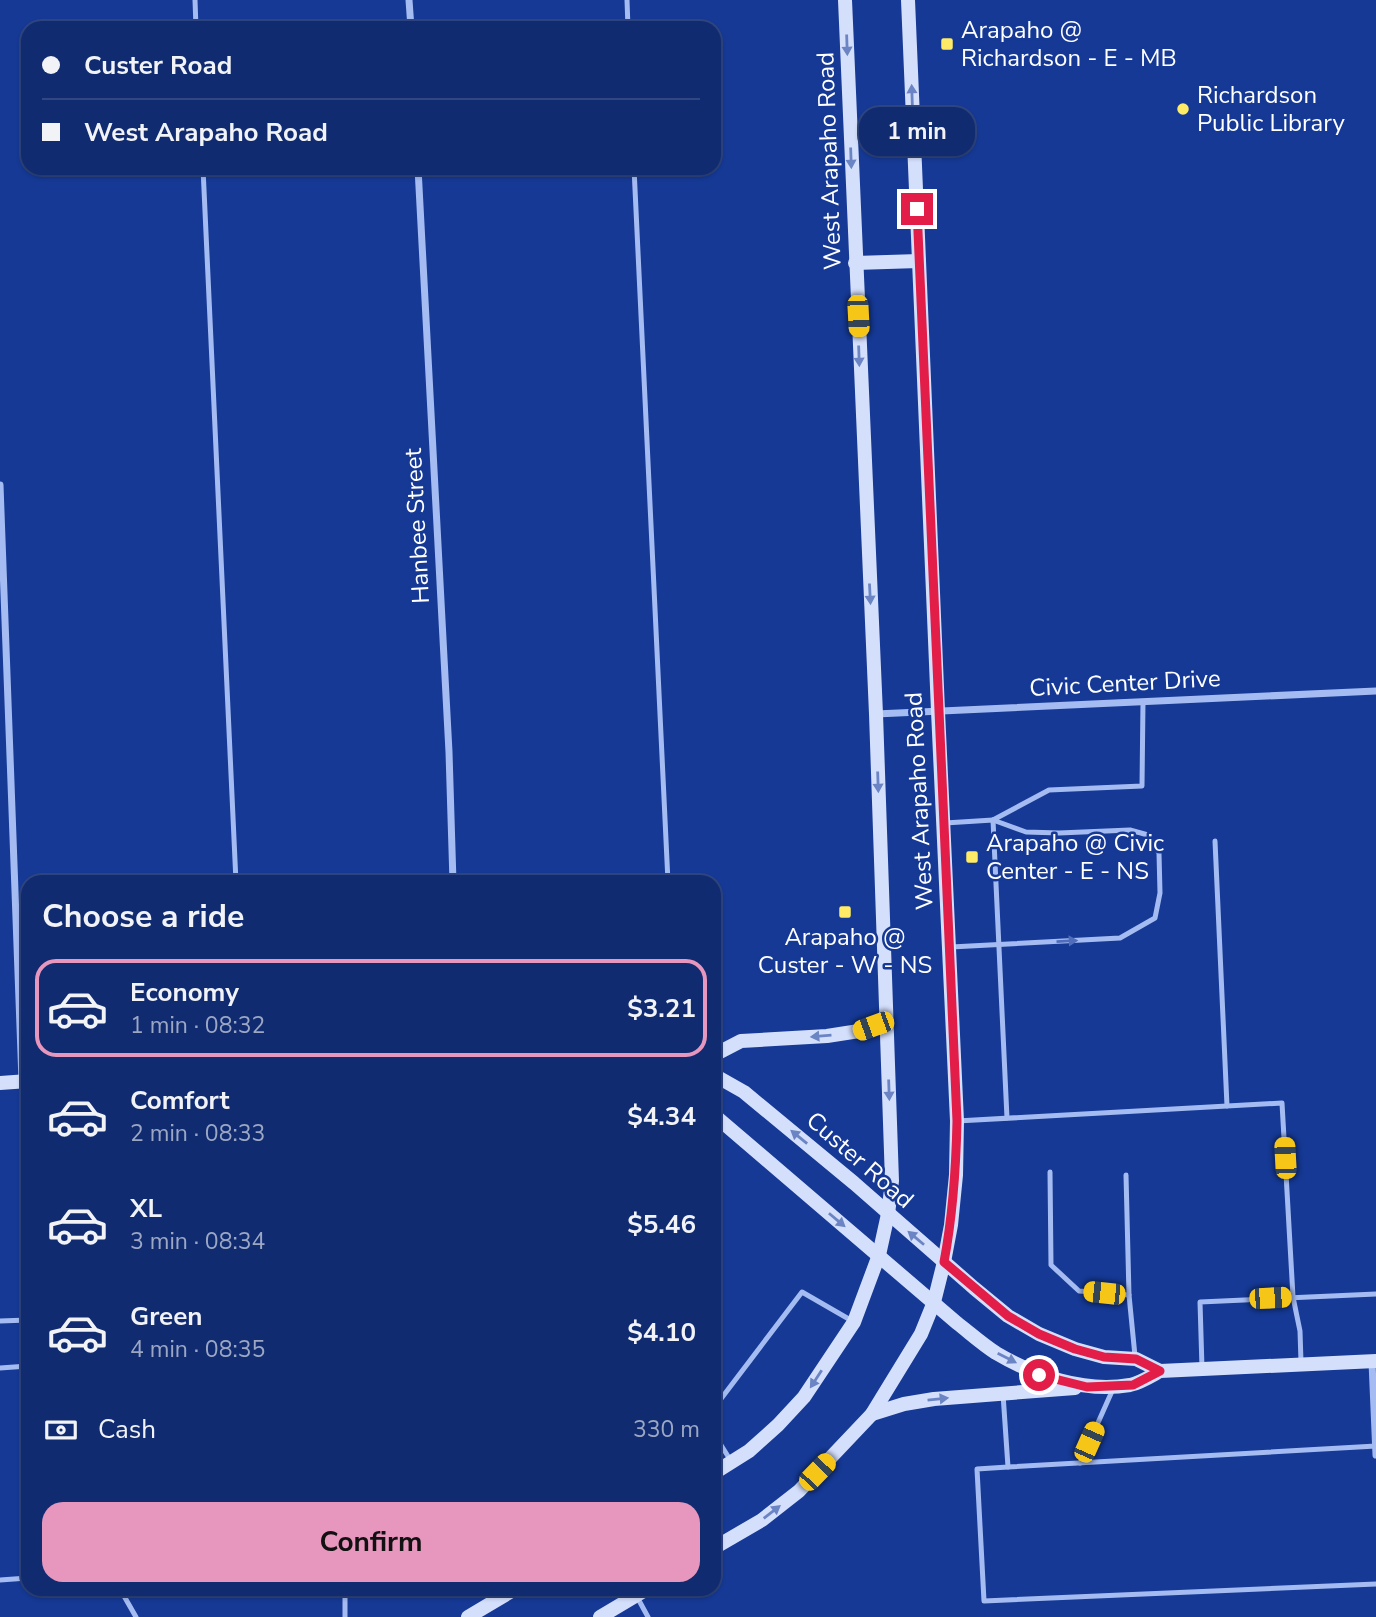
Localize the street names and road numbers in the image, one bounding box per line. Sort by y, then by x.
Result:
street label: West Arapaho Road [809,51,849,271]
street label: Hanbee Street [397,447,437,605]
street label: Civic Center Drive [1029,662,1221,704]
street label: West Arapaho Road [897,691,941,911]
street label: Custer Road [800,1104,920,1216]

